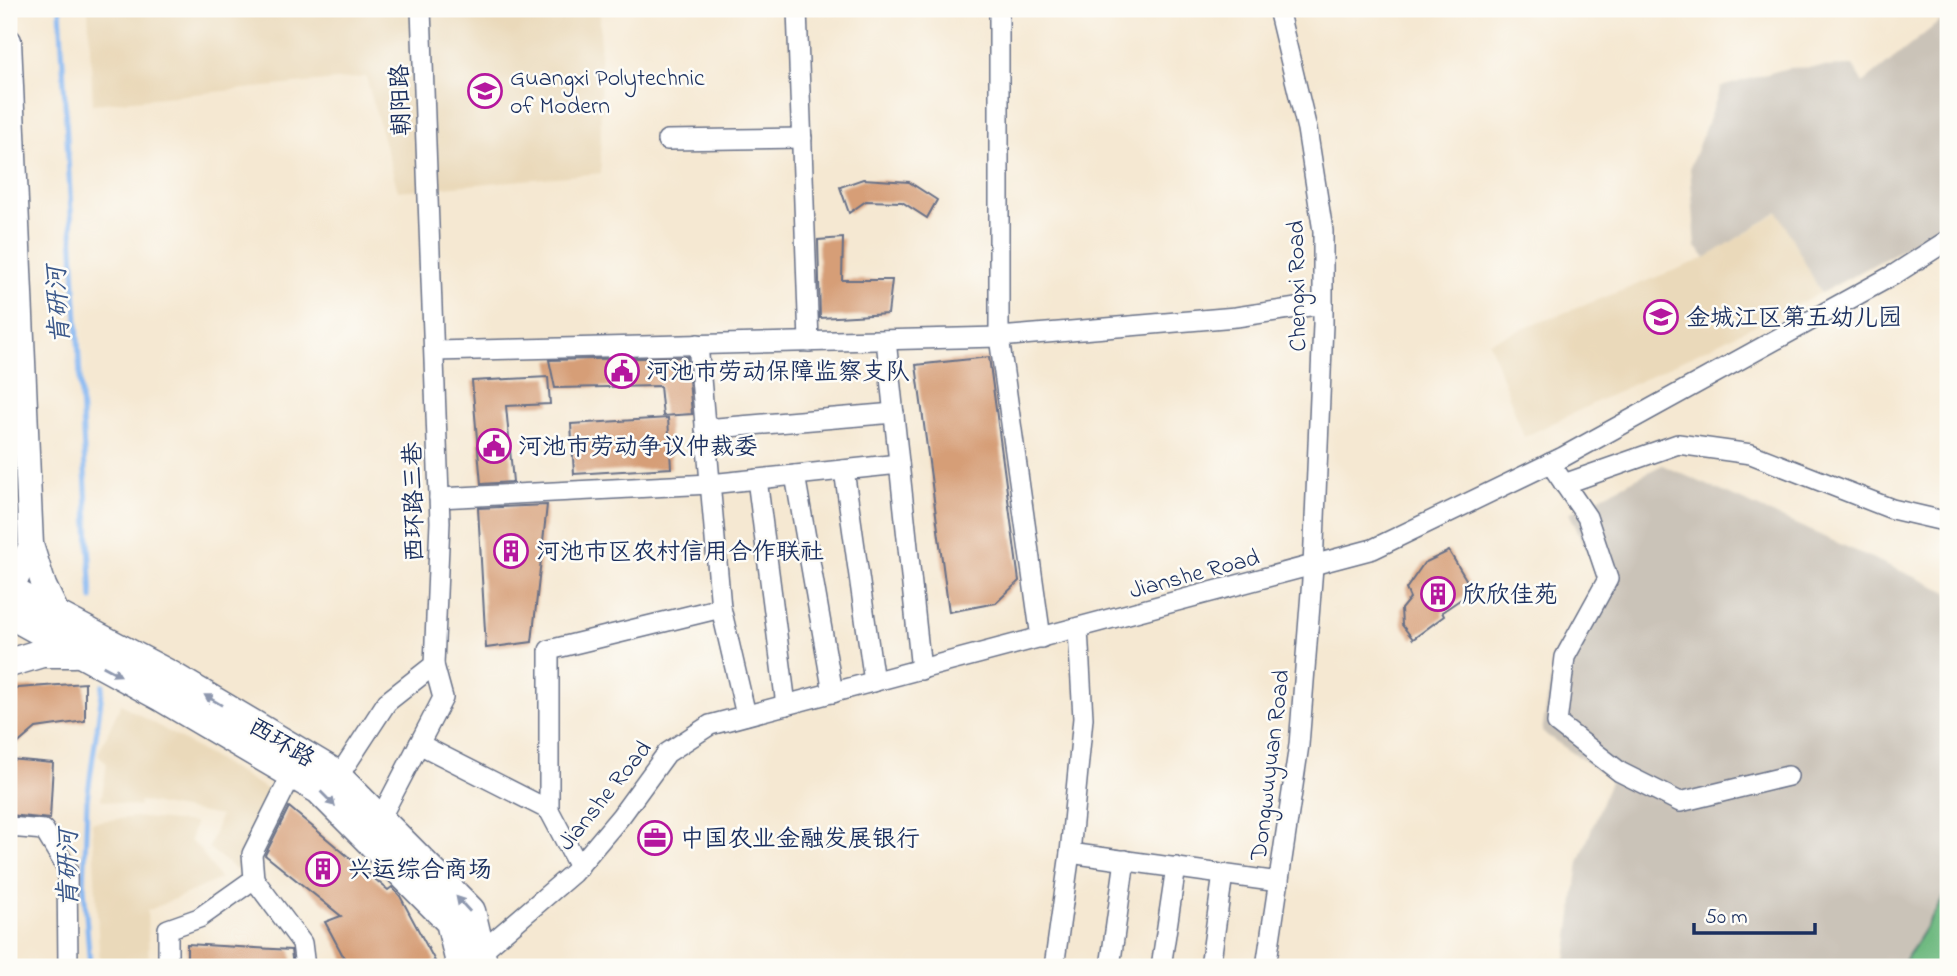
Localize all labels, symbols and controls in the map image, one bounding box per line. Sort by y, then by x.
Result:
place label: Guangxi Polytechnic of Modern [510,62,705,125]
street label: 朝阳路 [384,63,421,137]
school or university icon: Guangxi Polytechnic of Modern [466,72,504,110]
street label: Chengxi Road [1280,220,1317,352]
water label: 肯研河 [39,261,81,345]
school or university icon: 金城江区第五幼儿园 [1642,298,1680,336]
place label: 金城江区第五幼儿园 [1686,302,1902,337]
public building icon: 河池市劳动保障监察支队 [603,352,641,390]
place label: 河池市劳动保障监察支队 [646,356,910,391]
public building icon: 河池市劳动争议仲裁委 [475,427,513,465]
place label: 河池市劳动争议仲裁委 [518,431,758,466]
street label: 西环路三巷 [397,442,434,562]
building icon: 河池市区农村信用合作联社 [492,532,530,570]
place label: 河池市区农村信用合作联社 [536,536,824,571]
street label: Jianshe Road [1126,541,1264,610]
building icon: 欣欣佳苑 [1419,575,1457,613]
place label: 欣欣佳苑 [1462,579,1558,614]
one-way arrow [102,664,122,676]
street label: Dongwuyuan Road [1242,667,1302,864]
one-way arrow [203,694,222,707]
street label: 西环路 [241,711,321,778]
street label: Jianshe Road [550,733,662,859]
one-way arrow [320,791,336,807]
office icon: 中国农业金融发展银行 [636,819,674,857]
place label: 中国农业金融发展银行 [680,823,920,858]
water label: 肯研河 [51,825,89,907]
building icon: 兴运综合商场 [304,850,342,888]
place label: 兴运综合商场 [348,854,492,889]
scale bar [1694,892,1815,936]
one-way arrow [455,895,471,913]
text: 50 m [1705,903,1748,933]

